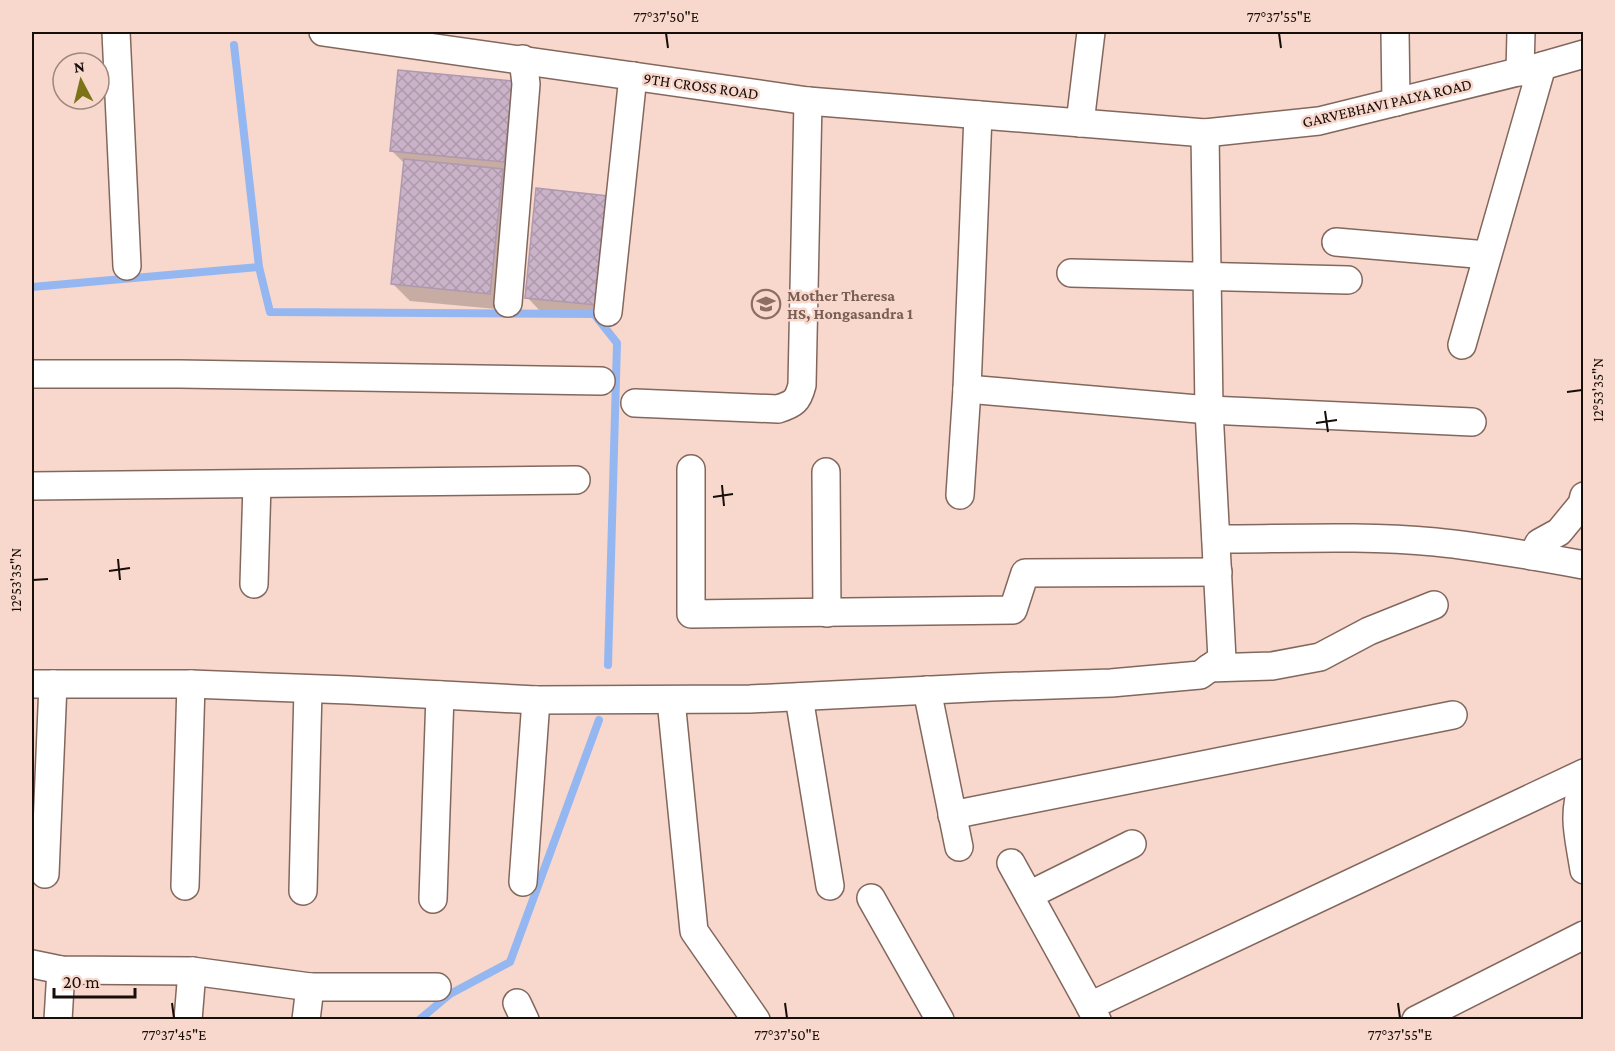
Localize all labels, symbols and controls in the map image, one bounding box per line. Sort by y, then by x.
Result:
text: 77°37'50"E [633,9,699,25]
text: 77°37'55"E [1247,9,1311,25]
north arrow [51,51,111,111]
text: N [73,57,86,76]
street label: 9TH CROSS ROAD [642,69,760,103]
street label: GARVEBHAVI PALYA ROAD [1301,75,1473,131]
place label: Mother Theresa HS, Hongasandra 1 [787,287,913,322]
school or university icon: Mother Theresa HS, Hongasandra 1 [750,288,782,320]
text: 12°53'35"N [1590,358,1606,422]
text: 12°53'35"N [8,548,24,612]
scale bar [54,961,135,999]
text: 20 m [63,972,100,992]
text: 77°37'45"E [142,1027,206,1043]
text: 77°37'50"E [754,1027,820,1043]
text: 77°37'55"E [1368,1027,1432,1043]

